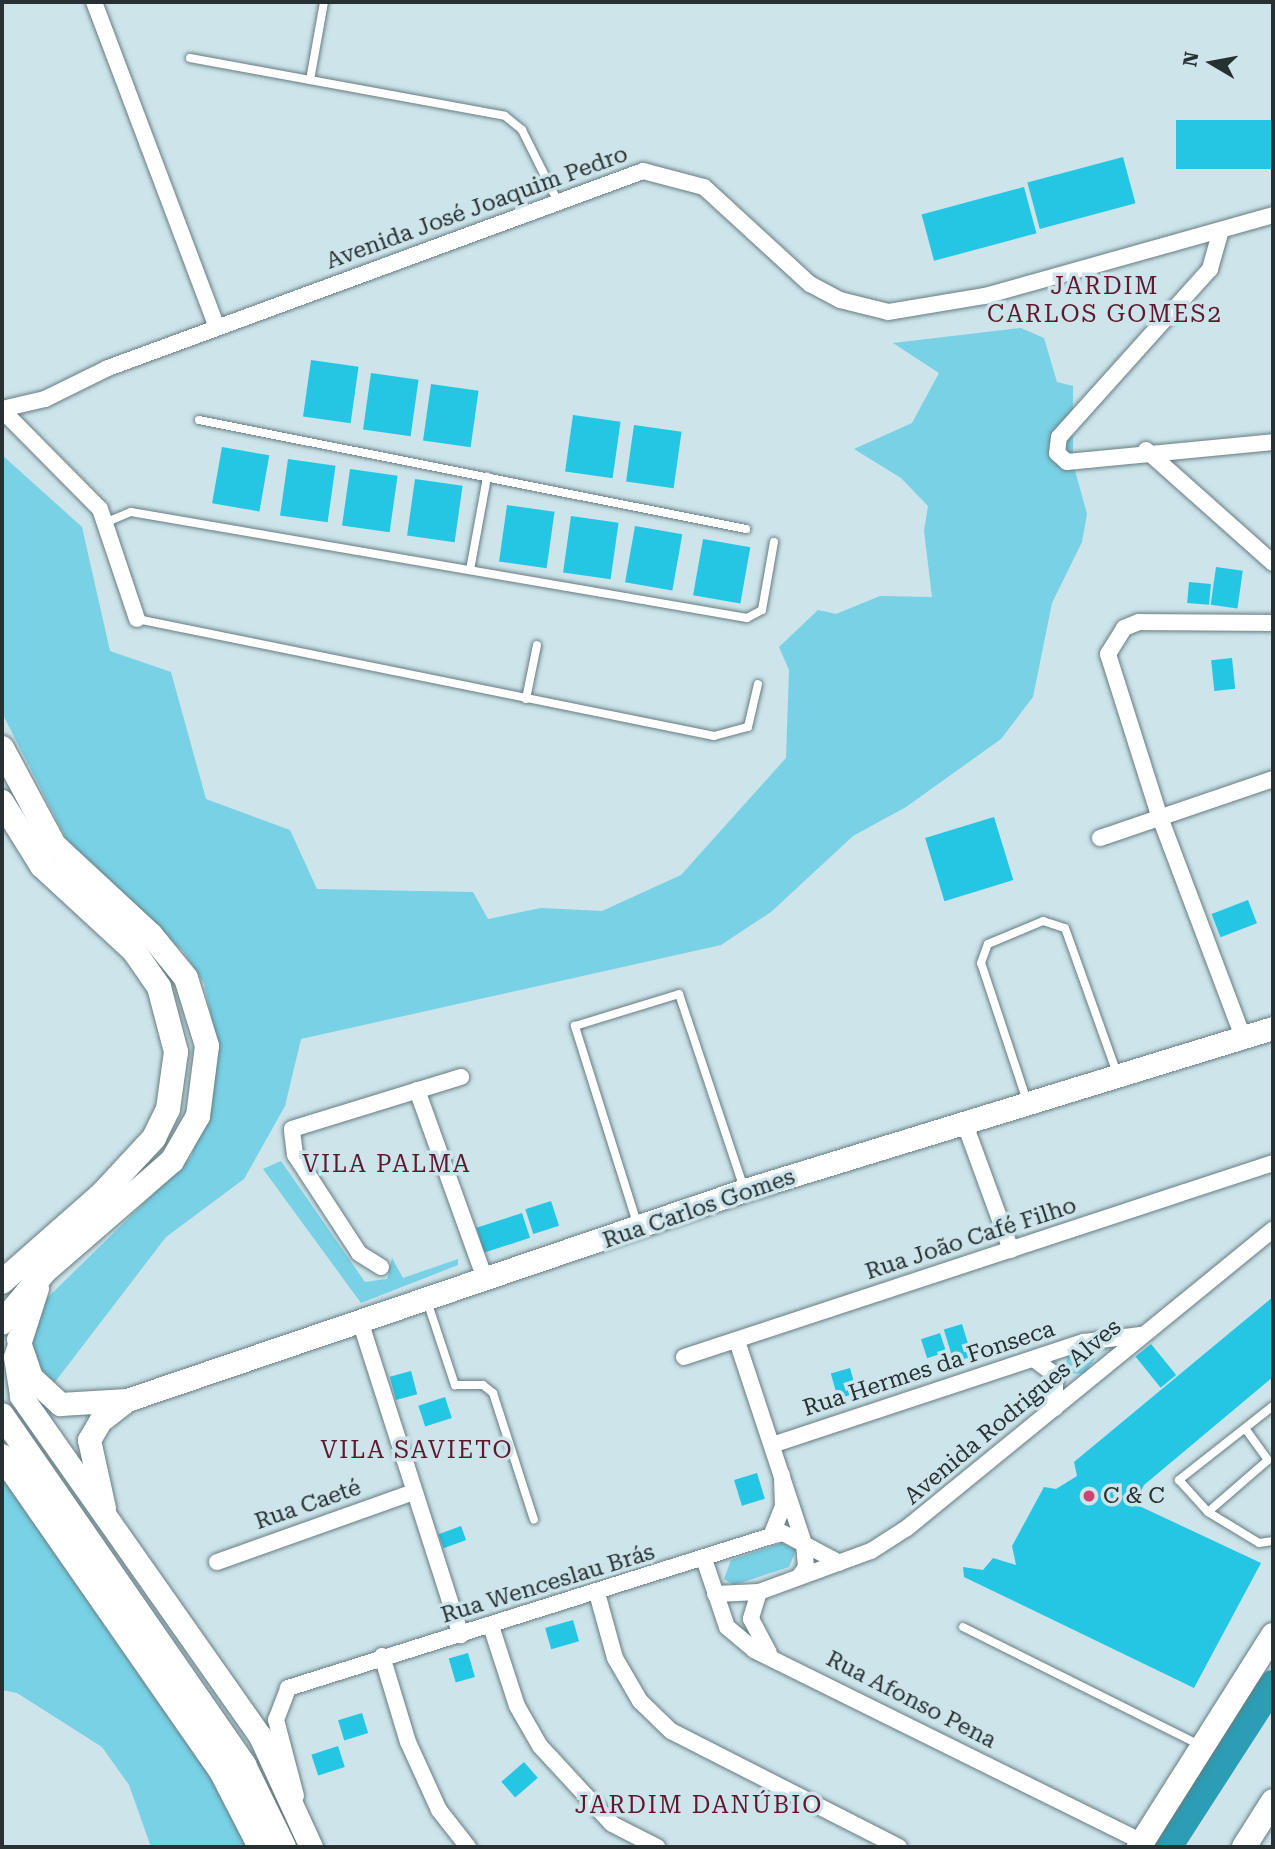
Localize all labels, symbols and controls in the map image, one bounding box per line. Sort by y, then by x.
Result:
north arrow [1177,28,1247,98]
text: N [1178,50,1203,68]
street label: Avenida José Joaquim Pedro [322,140,632,276]
district label: JARDIM CARLOS GOMES2 [989,273,1221,329]
district label: VILA PALMA [304,1151,470,1179]
street label: Rua Carlos Gomes [599,1163,799,1255]
street label: Rua João Café Filho [862,1192,1080,1286]
street label: Avenida Rodrigues Alves [899,1313,1127,1511]
street label: Rua Hermes da Fonseca [800,1315,1058,1423]
district label: VILA SAVIETO [322,1437,512,1465]
street label: Rua Caeté [251,1474,365,1536]
place label: C & C [1103,1482,1165,1510]
marker: C & C [1081,1488,1097,1504]
street label: Rua Wenceslau Brás [438,1538,658,1630]
street label: Rua Afonso Pena [821,1645,1001,1755]
district label: JARDIM DANÚBIO [577,1792,821,1820]

